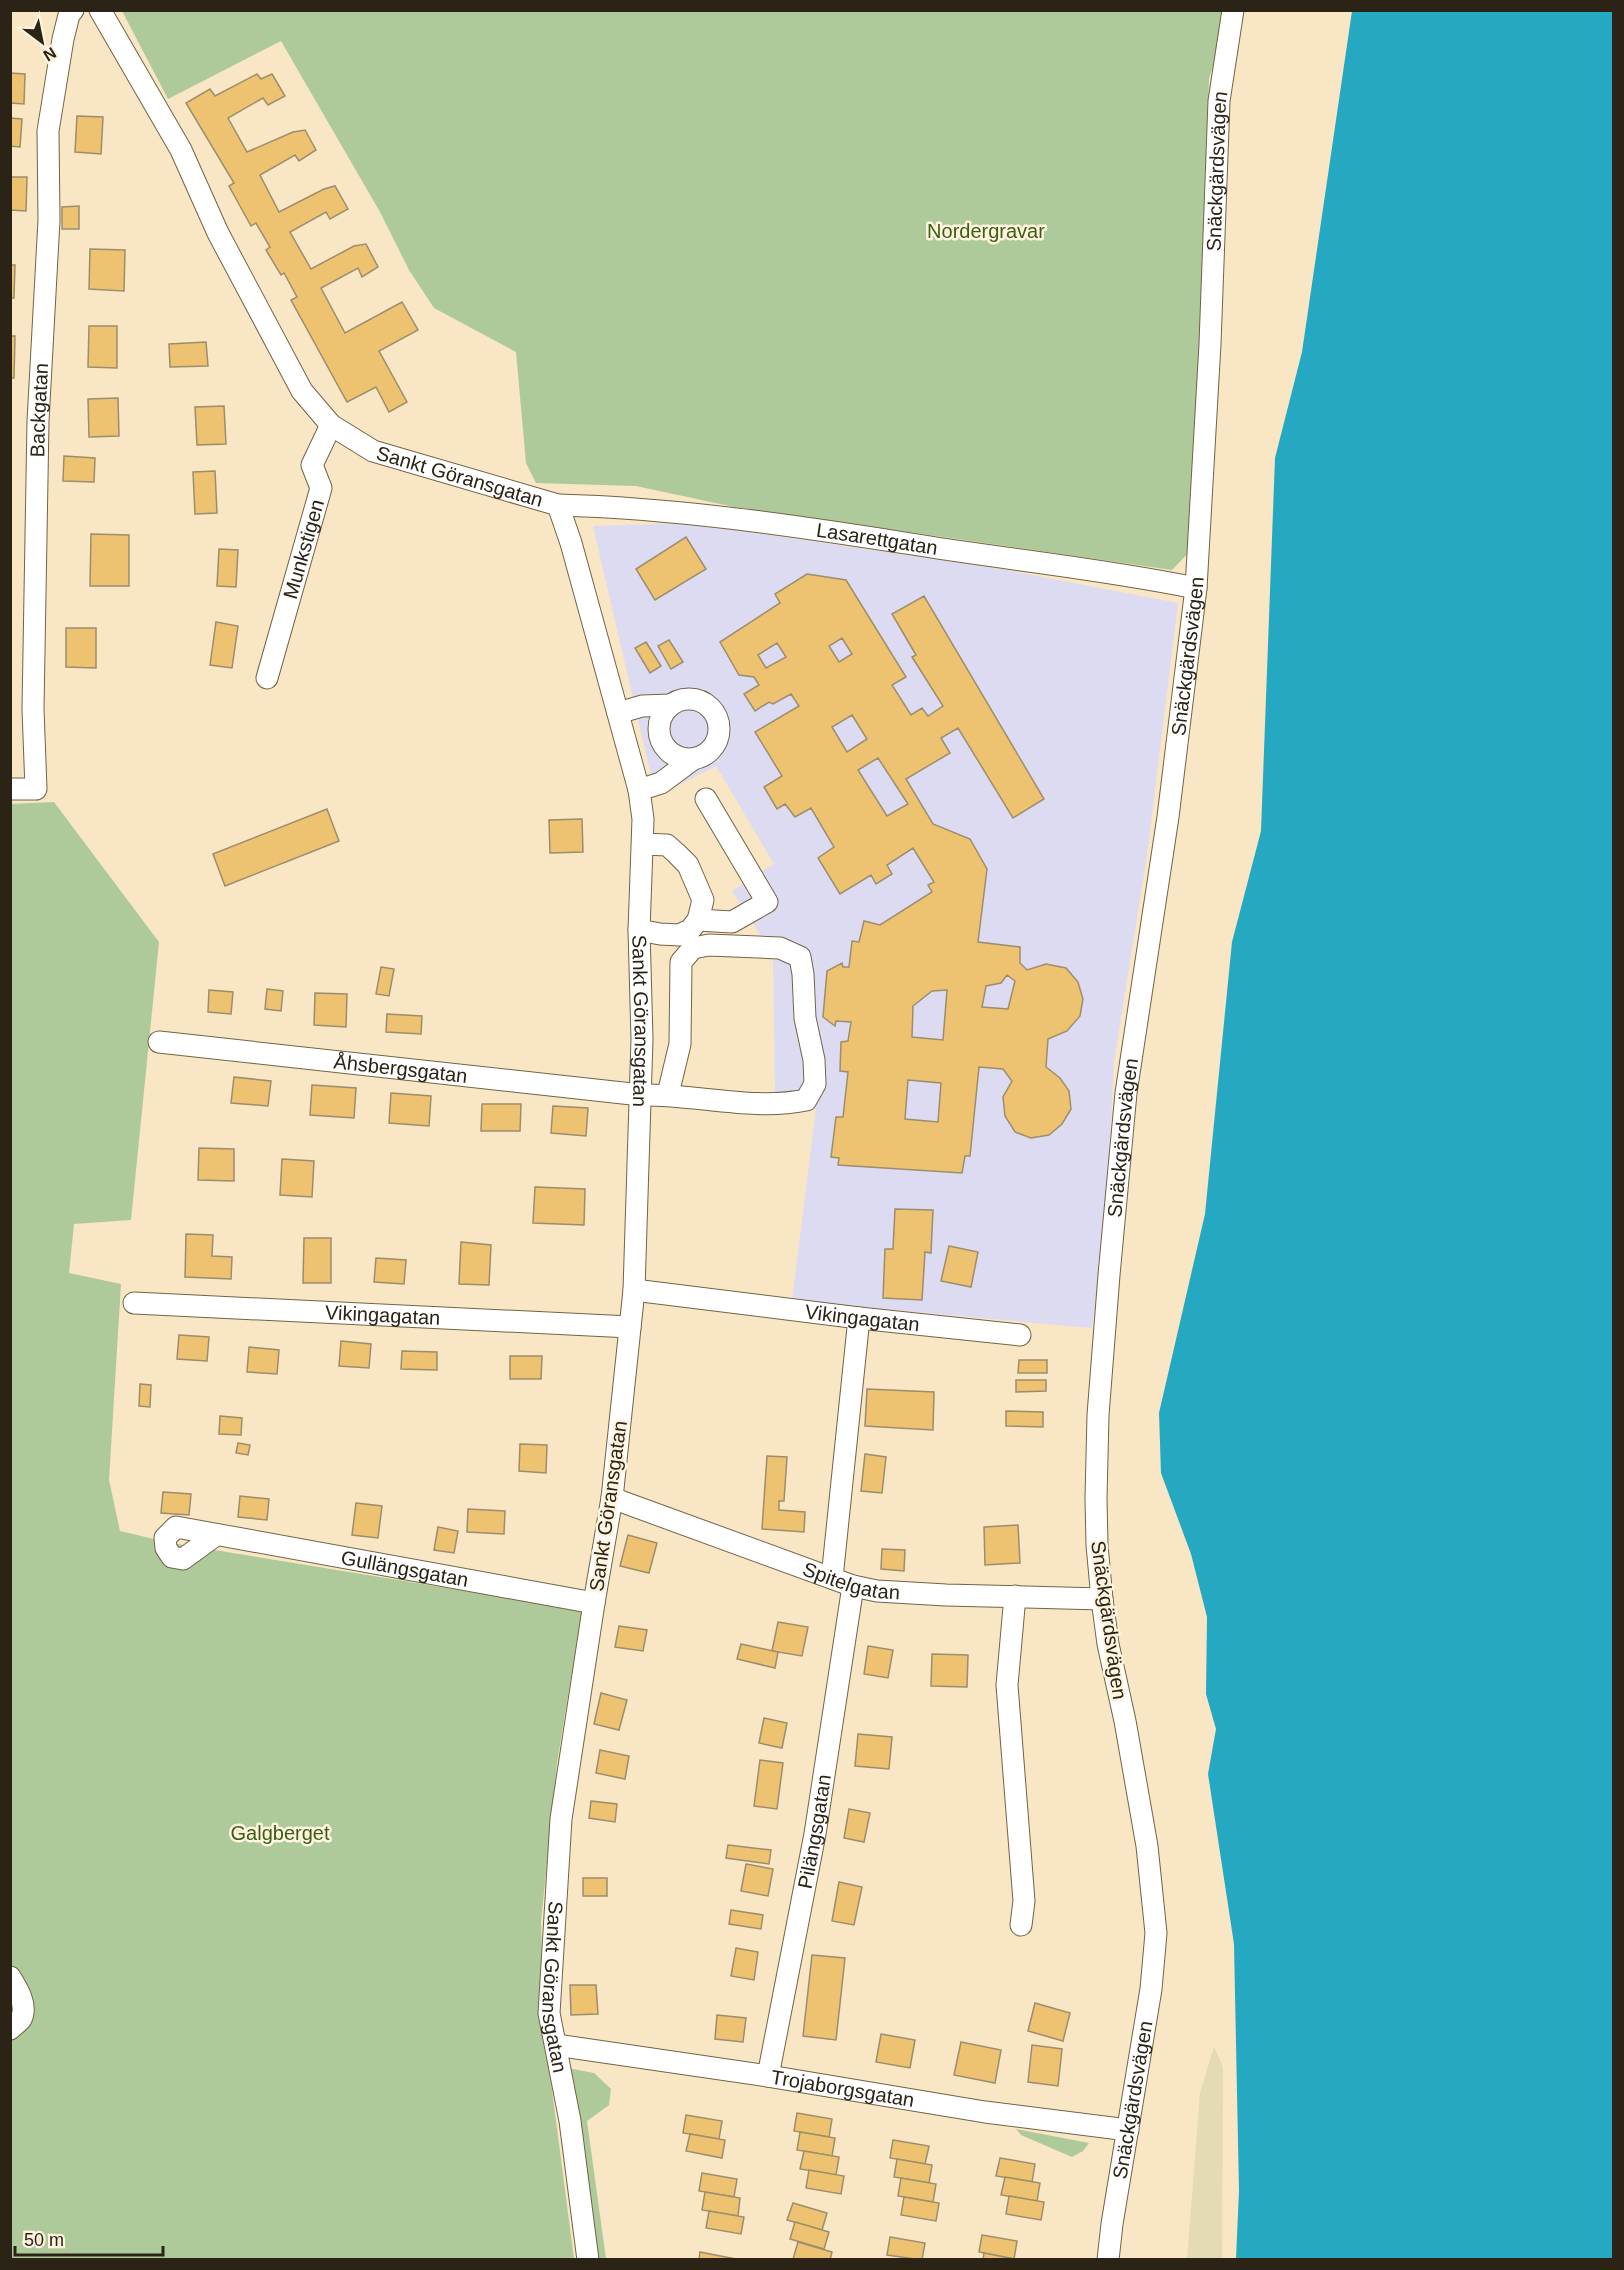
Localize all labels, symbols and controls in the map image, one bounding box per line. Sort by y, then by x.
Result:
north arrow [12,12,72,72]
text: N [40,44,59,65]
street label: Snäckgärdsvägen [1202,90,1231,252]
park label: Nordergravar [927,220,1045,242]
street label: Backgatan [26,362,52,458]
street label: Sankt Göransgatan [374,442,546,511]
street label: Munkstigen [279,497,328,601]
street label: Lasarettgatan [815,519,939,559]
street label: Snäckgärdsvägen [1167,576,1208,737]
street label: Sankt Göransgatan [628,934,653,1107]
street label: Åhsbergsgatan [332,1050,469,1087]
street label: Snäckgärdsvägen [1103,1056,1142,1218]
street label: Vikingagatan [804,1300,921,1335]
street label: Vikingagatan [325,1301,441,1329]
street label: Sankt Göransgatan [585,1419,631,1593]
street label: Snäckgärdsvägen [1087,1539,1131,1701]
street label: Gullängsgatan [339,1546,470,1591]
street label: Spitelgatan [800,1558,901,1603]
street label: Pilängsgatan [794,1773,835,1890]
park label: Galgberget [231,1822,330,1844]
street label: Sankt Göransgatan [538,1901,571,2074]
street label: Snäckgärdsvägen [1109,2019,1157,2181]
street label: Trojaborgsgatan [769,2066,916,2111]
scale bar [15,2219,164,2257]
text: 50 m [24,2230,64,2250]

